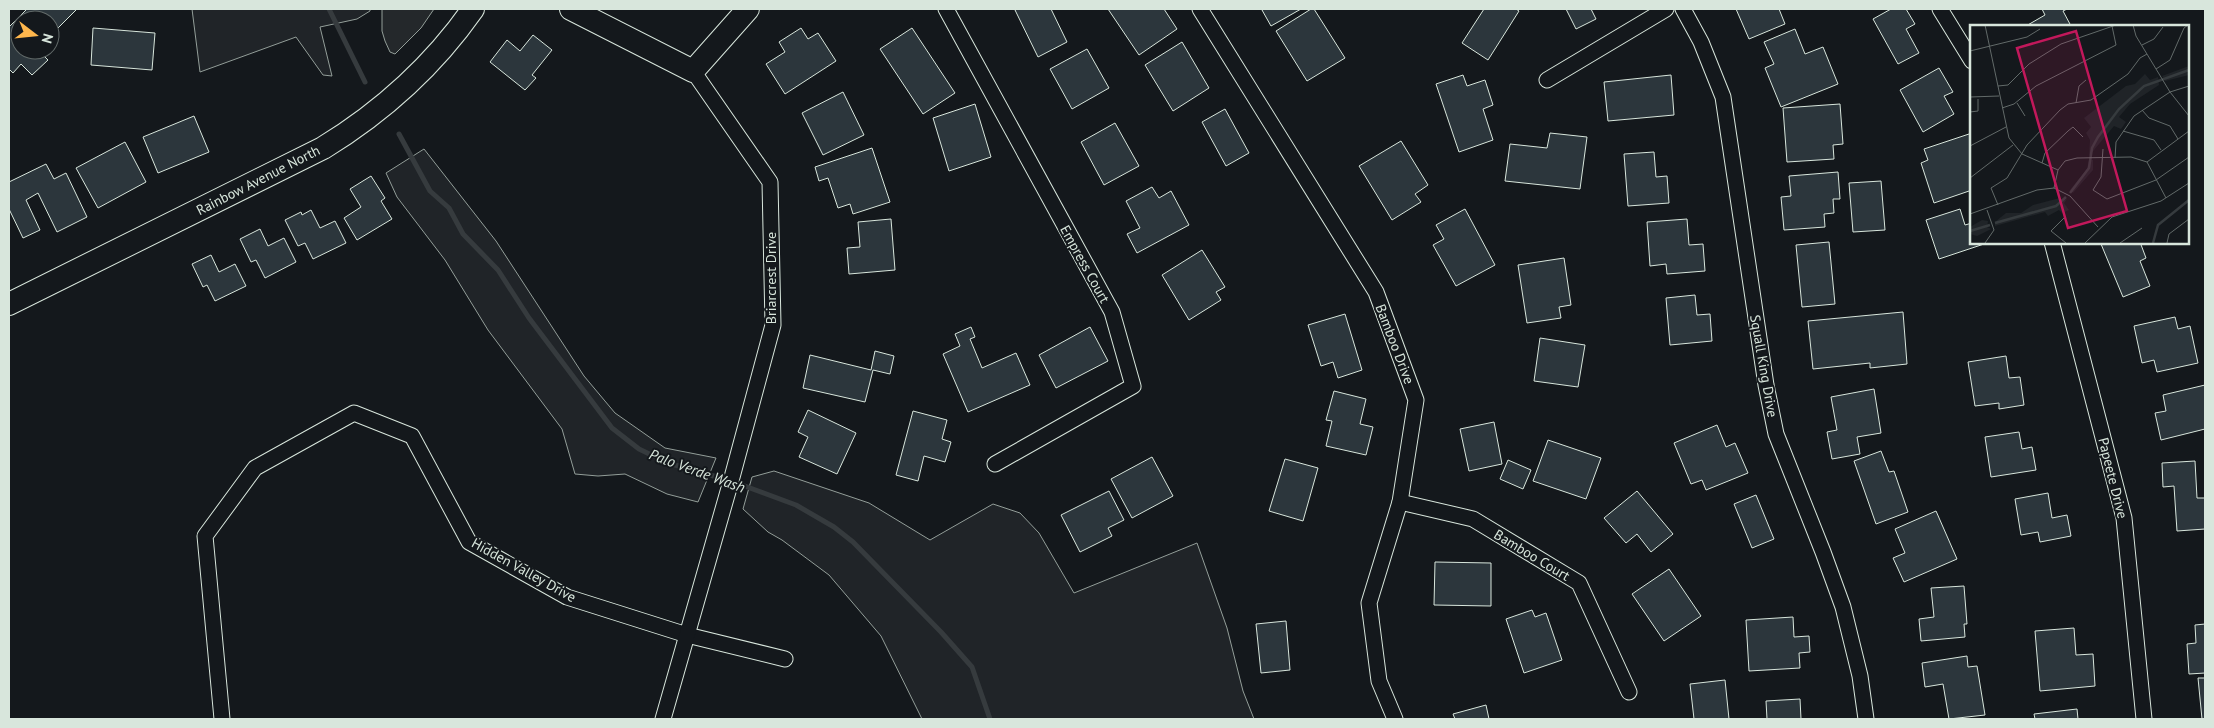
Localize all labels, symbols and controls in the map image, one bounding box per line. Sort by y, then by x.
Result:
north arrow [10,10,60,60]
inset map [1970,25,2189,244]
text: N [38,32,57,45]
street label: Rainbow Avenue North [193,141,323,219]
street label: Empress Court [1056,222,1114,306]
street label: Briarcrest Drive [762,232,780,324]
street label: Bamboo Drive [1372,301,1418,387]
street label: Squall King Drive [1746,313,1782,419]
street label: Papeete Drive [2094,436,2132,520]
water label: Palo Verde Wash [647,444,748,497]
street label: Bamboo Court [1491,525,1573,585]
street label: Hidden Valley Drive [469,534,579,606]

